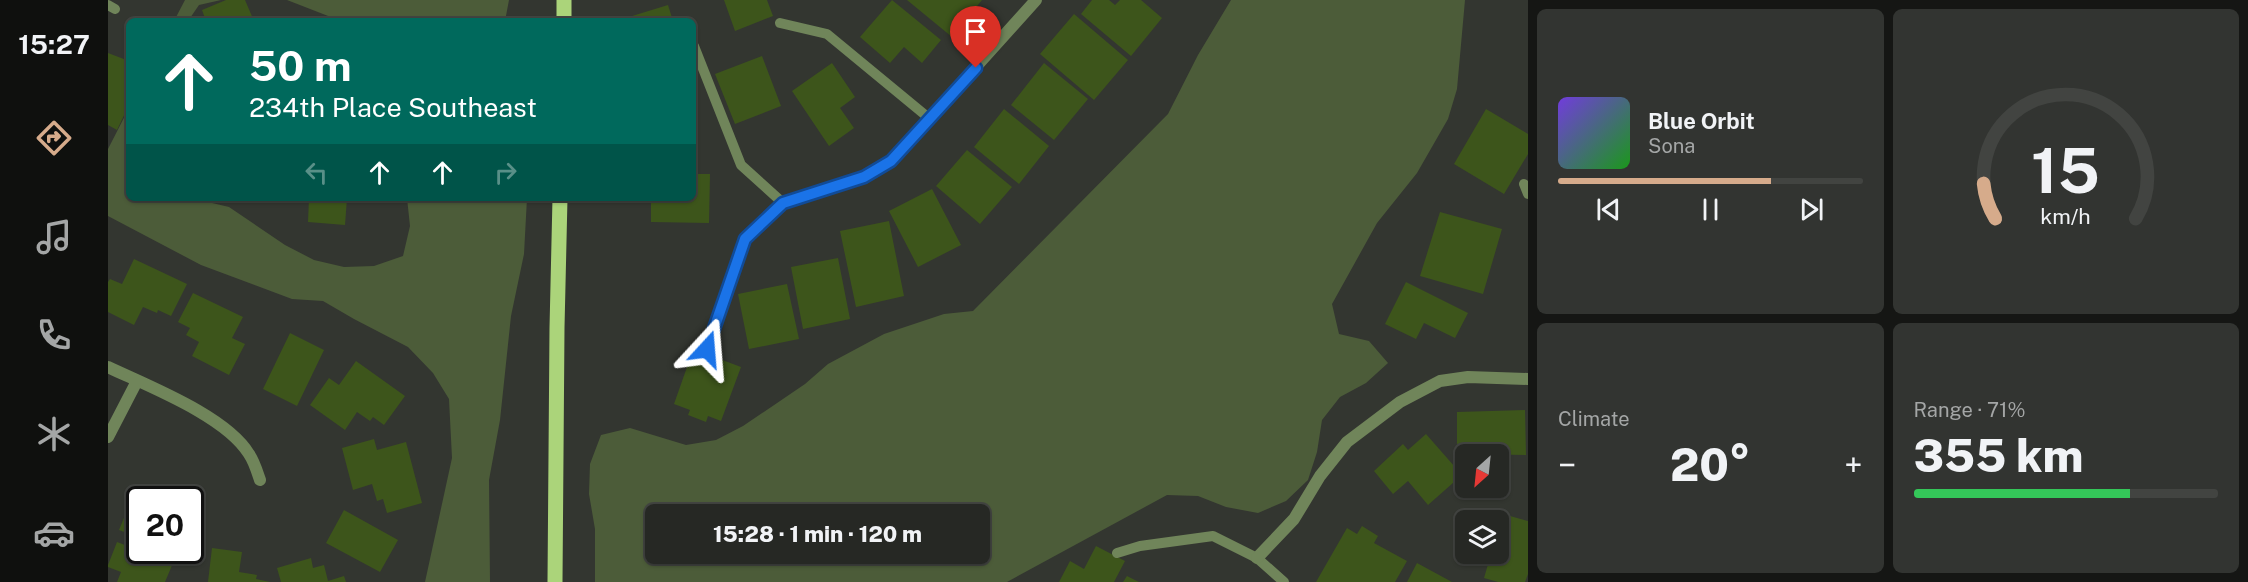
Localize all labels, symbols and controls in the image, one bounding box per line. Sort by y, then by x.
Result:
pin [950,6,1001,68]
icon: arrive [959,15,992,48]
text: 15:27 [18,28,90,60]
text: 50 m [249,41,352,90]
icon: ahead [150,42,228,120]
text: 234th Place Southeast [249,91,537,123]
text: Blue Orbit [1648,108,1755,134]
icon: directions [33,117,75,159]
text: Sona [1648,134,1695,158]
text: 15 [2031,134,2100,207]
icon: left [300,156,333,189]
icon: ahead [363,156,396,189]
icon: ahead [426,156,459,189]
icon: right [489,156,522,189]
icon: previous [1592,193,1625,226]
icon: pause [1694,193,1727,226]
icon: next [1795,193,1828,226]
text: km/h [2041,204,2091,229]
icon: music [33,216,75,258]
icon: phone [33,314,75,356]
position arrow [675,317,739,381]
text: Range · 71% [1914,398,2026,422]
text: Climate [1558,407,1630,431]
icon: climate [33,413,75,455]
text: 355 km [1914,429,2083,482]
text: 20° [1670,438,1751,491]
north arrow [1455,444,1509,498]
map controls [1455,444,1509,564]
text: − [1558,446,1576,484]
text: + [1844,446,1862,484]
speed limit sign: 20 [126,486,204,564]
button: layers [1455,510,1509,564]
icon: car [33,512,75,554]
text: 15:28 · 1 min · 120 m [713,521,922,547]

